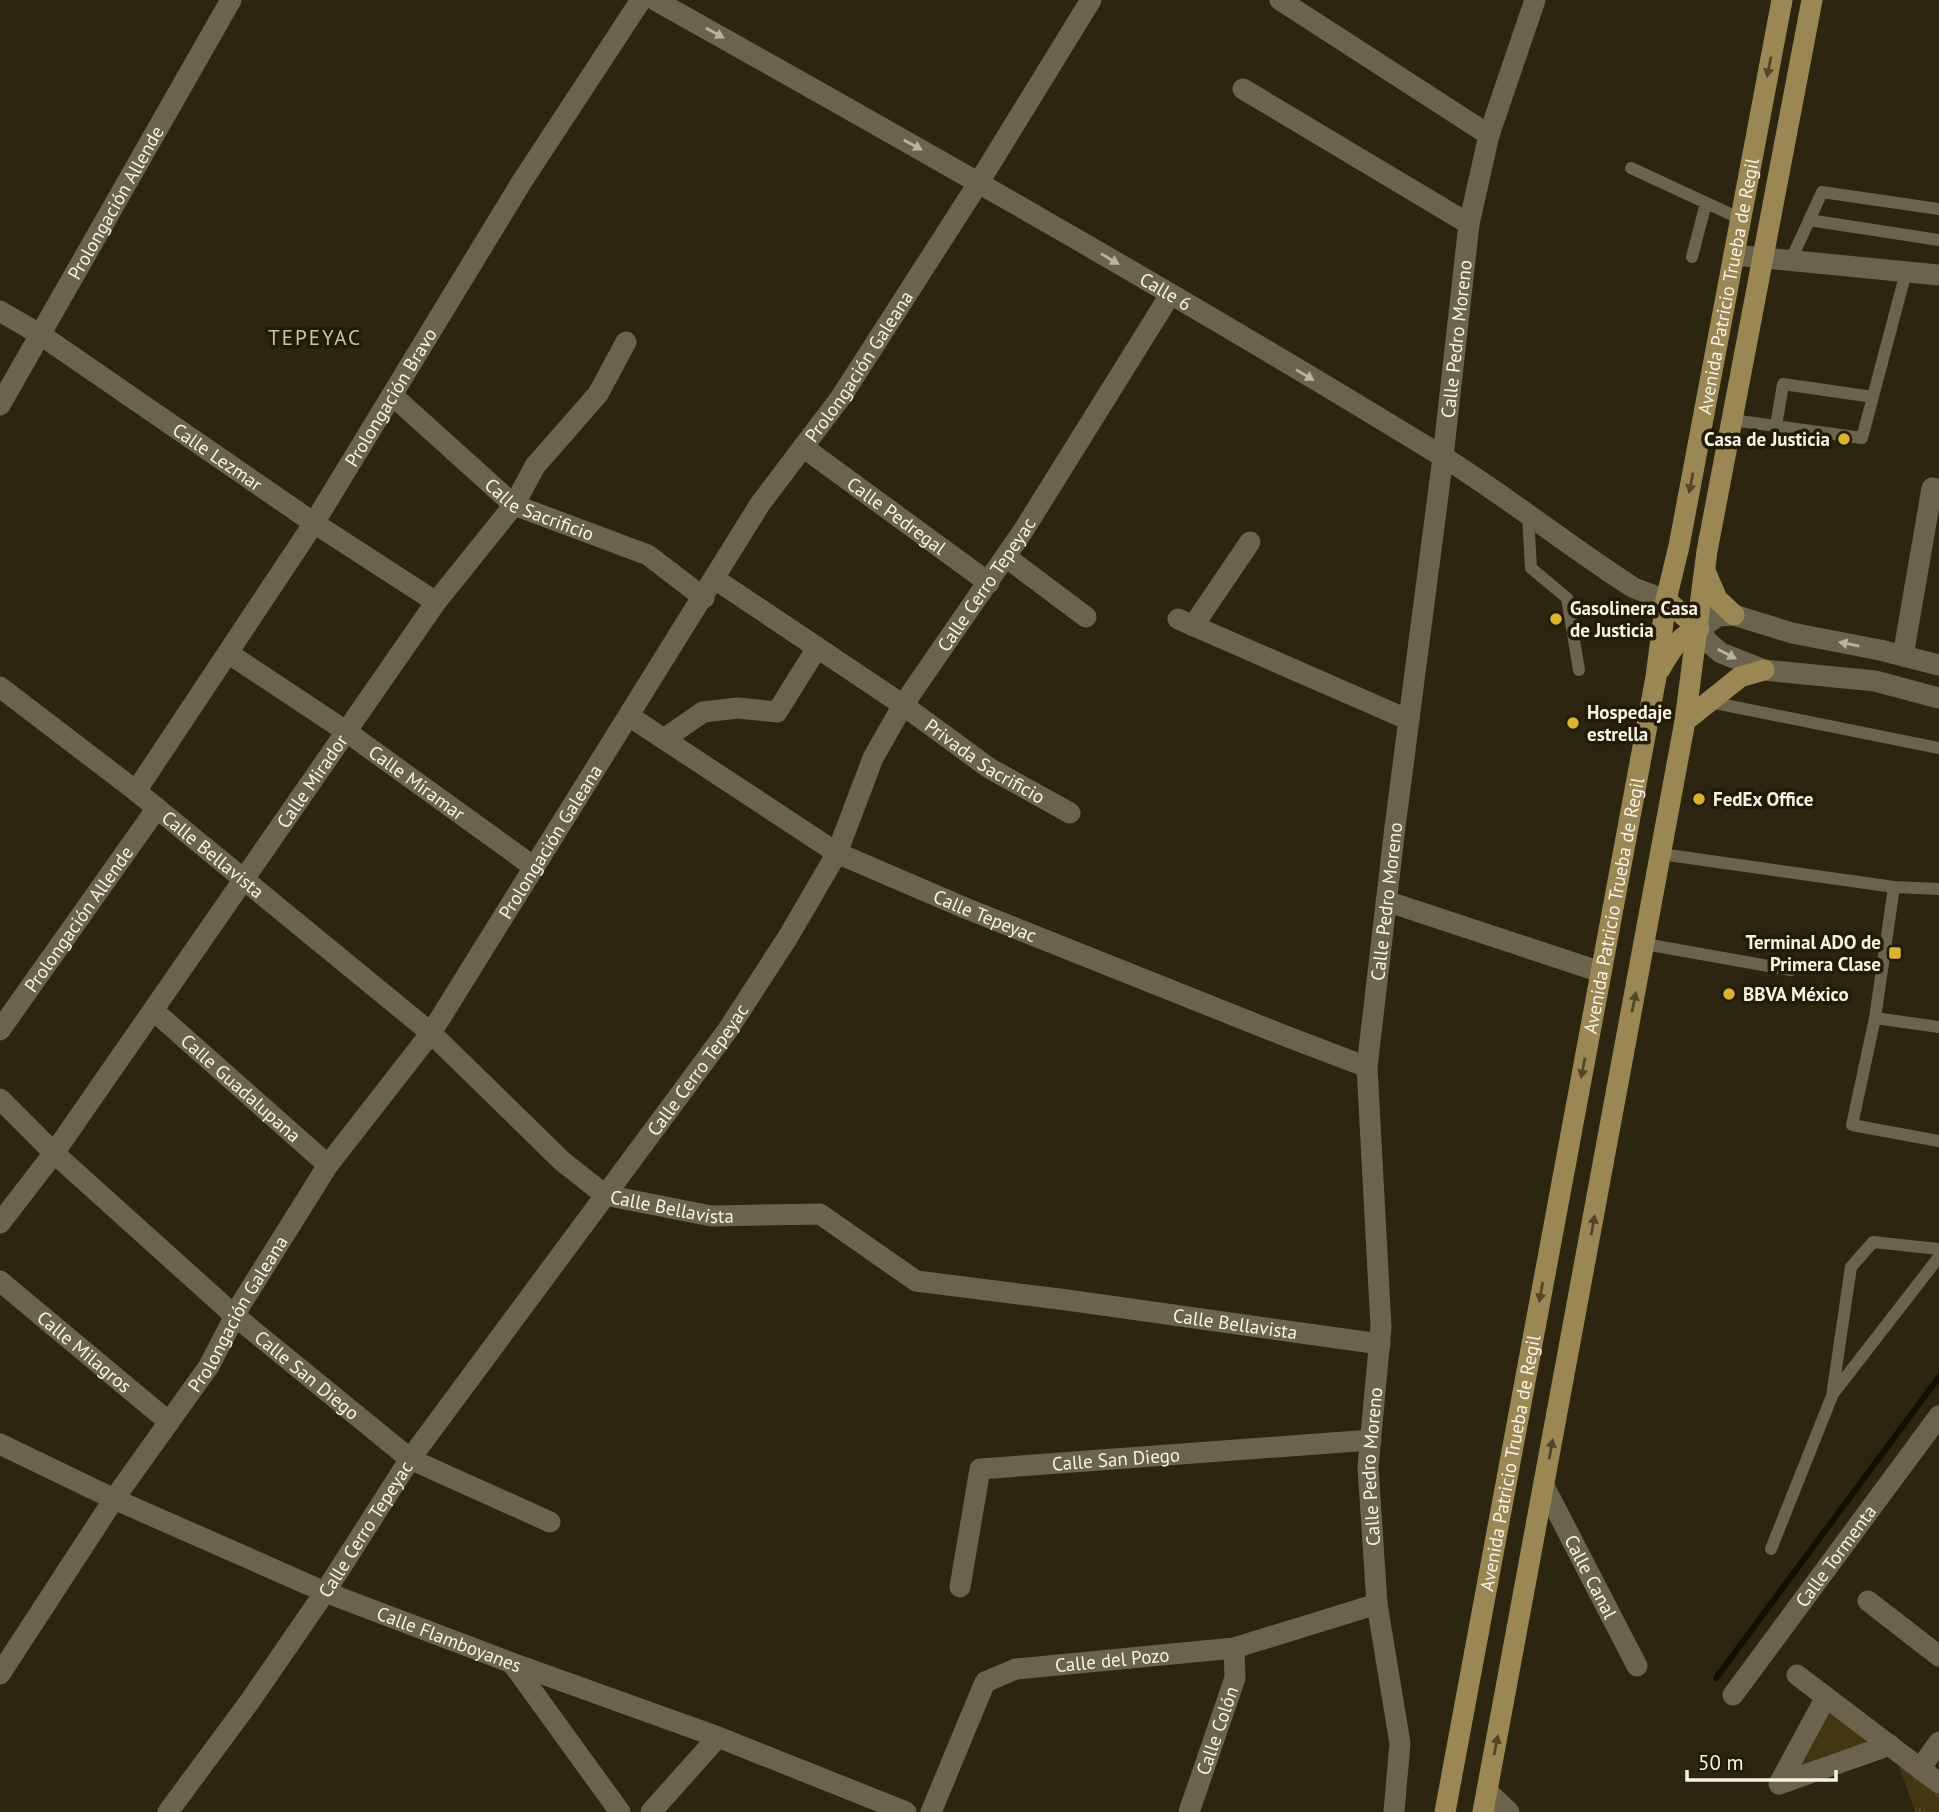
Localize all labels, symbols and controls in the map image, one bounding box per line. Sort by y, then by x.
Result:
one-way arrow [705,27,724,39]
one-way arrow [1764,56,1775,78]
street label: Prolongación Allende [62,121,169,284]
one-way arrow [903,139,923,151]
street label: Avenida Patricio Trueba de Regil [1692,156,1764,416]
one-way arrow [1100,253,1119,265]
street label: Calle Pedro Moreno [1435,258,1477,419]
street label: Calle 6 [1136,267,1196,316]
street label: Prolongación Galeana [799,286,918,447]
district label: TEPEYAC [268,324,362,351]
street label: Prolongación Bravo [339,324,442,471]
one-way arrow [1296,369,1315,382]
street label: Calle Lezmar [168,417,268,496]
place label: Casa de Justicia [1704,427,1830,451]
marker: Casa de Justicia [1836,431,1852,447]
street label: Calle Pedregal [842,471,951,560]
one-way arrow [1685,472,1696,494]
street label: Calle Sacrificio [480,473,597,546]
street label: Calle Cerro Tepeyac [932,513,1040,656]
place label: Gasolinera Casa de Justicia [1570,596,1698,642]
marker: Gasolinera Casa de Justicia [1548,611,1564,627]
one-way arrow [1838,638,1860,649]
one-way arrow [1718,648,1738,660]
place label: Hospedaje estrella [1587,700,1672,746]
street label: Privada Sacrificio [920,713,1049,809]
marker: Hospedaje estrella [1565,715,1581,731]
street label: Calle Mirador [271,729,353,833]
street label: Calle Miramar [364,740,470,826]
street label: Prolongación Galeana [493,760,607,923]
street label: Avenida Patricio Trueba de Regil [1578,775,1649,1036]
place label: FedEx Office [1713,787,1813,811]
marker: FedEx Office [1691,791,1707,807]
street label: Calle Bellavista [157,805,269,903]
street label: Calle Pedro Moreno [1365,821,1407,982]
street label: Prolongación Allende [19,841,138,997]
street label: Calle Tepeyac [930,884,1040,947]
place label: Terminal ADO de Primera Clase [1746,930,1881,976]
marker: Terminal ADO de Primera Clase [1887,945,1903,961]
place label: BBVA México [1743,982,1849,1006]
marker: BBVA México [1721,986,1737,1002]
one-way arrow [1629,991,1640,1013]
street label: Calle Cerro Tepeyac [641,999,753,1141]
street label: Calle Guadalupana [176,1028,306,1147]
one-way arrow [1577,1057,1588,1079]
street label: Calle Bellavista [608,1184,734,1228]
one-way arrow [1587,1214,1598,1236]
street label: Prolongación Galeana [182,1231,293,1397]
one-way arrow [1535,1281,1546,1303]
street label: Calle Bellavista [1172,1303,1299,1344]
street label: Calle Milagros [32,1305,137,1398]
street label: Calle San Diego [250,1325,364,1425]
street label: Avenida Patricio Trueba de Regil [1474,1332,1546,1593]
street label: Calle Pedro Moreno [1356,1386,1387,1547]
one-way arrow [1546,1438,1557,1460]
street label: Calle San Diego [1051,1442,1181,1476]
street label: Calle Cerro Tepeyac [313,1456,418,1602]
street label: Calle Tormenta [1790,1500,1881,1612]
street label: Calle Canal [1559,1531,1623,1623]
street label: Calle Flamboyanes [374,1601,525,1677]
street label: Calle del Pozo [1054,1642,1170,1677]
street label: Calle Colón [1191,1683,1243,1778]
one-way arrow [1491,1734,1502,1756]
scale bar [1687,1738,1836,1782]
text: 50 m [1698,1749,1744,1776]

